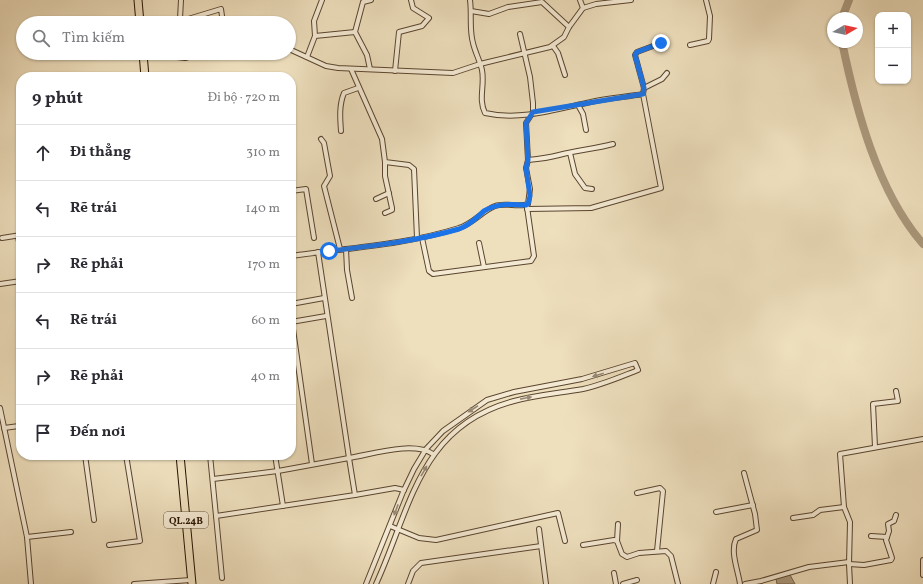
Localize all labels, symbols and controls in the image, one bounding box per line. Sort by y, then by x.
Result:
north arrow [827,12,863,48]
map controls [875,12,911,84]
button: + [875,12,911,48]
search box [16,16,296,60]
icon: search [30,27,52,49]
text: Tìm kiếm [62,28,125,49]
route end [652,34,670,52]
button: − [875,48,911,84]
text: 9 phút [32,87,83,110]
text: Đi bộ · 720 m [207,89,280,107]
icon: ahead [32,142,54,164]
text: Đi thẳng [70,142,131,163]
text: 310 m [246,144,280,162]
icon: left [32,198,54,220]
text: Rẽ trái [70,198,117,219]
text: 140 m [246,200,280,218]
route start [320,242,338,260]
icon: right [32,254,54,276]
text: Rẽ phải [70,254,124,275]
text: 170 m [247,256,280,274]
icon: left [32,310,54,332]
text: Rẽ trái [70,310,117,331]
text: 60 m [252,312,280,330]
icon: right [32,366,54,388]
text: Rẽ phải [70,366,124,387]
text: 40 m [251,368,280,386]
one-way arrow [592,372,604,378]
one-way arrow [520,395,532,401]
one-way arrow [468,405,478,413]
icon: arrive [32,422,54,444]
text: Đến nơi [70,422,126,443]
one-way arrow [420,465,427,476]
one-way arrow [393,504,399,515]
road number: QL.24B [164,512,208,528]

